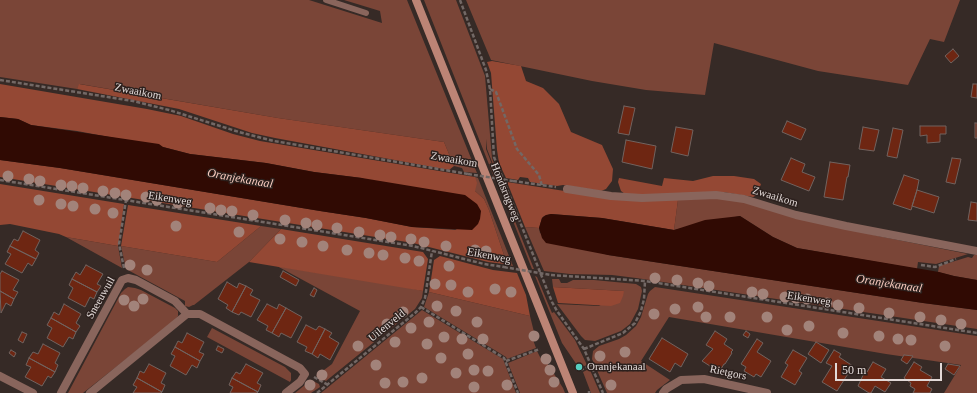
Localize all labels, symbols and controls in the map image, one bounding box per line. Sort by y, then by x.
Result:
street label: Zwaaikom [114,81,162,103]
street label: Zwaaikom [430,149,478,171]
street label: Hondsrugweg [487,161,523,223]
water label: Oranjekanaal [206,166,274,192]
street label: Zwaaikom [751,184,799,210]
street label: Eikenweg [147,189,193,209]
street label: Eikenweg [466,245,512,267]
water label: Oranjekanaal [855,272,923,296]
street label: Sneeuwuil [84,275,118,321]
street label: Eikenweg [786,289,832,309]
street label: Uilenveld [366,307,408,345]
scale bar [837,355,944,381]
place label: Oranjekanaal [587,360,646,374]
marker: Oranjekanaal [574,362,584,372]
street label: Rietgors [708,363,748,383]
text: 50 m [842,363,866,377]

